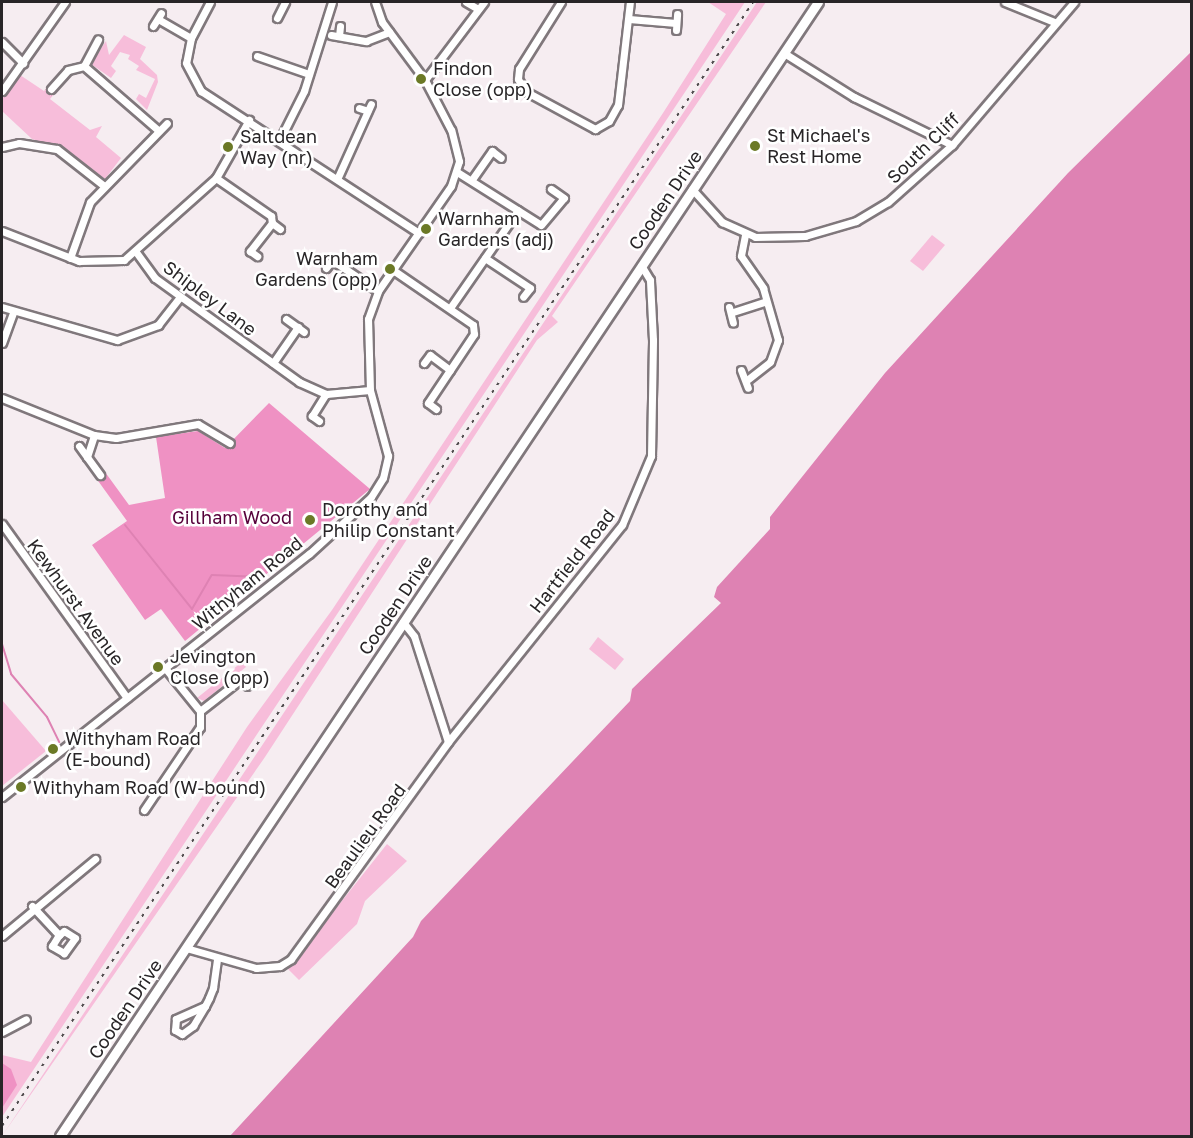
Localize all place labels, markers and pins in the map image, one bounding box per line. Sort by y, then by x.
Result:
place label: Findon Close (opp) [433,58,533,100]
marker: Findon Close (opp) [414,72,428,86]
place label: St Michael's Rest Home [767,125,870,168]
place label: Saltdean Way (nr) [240,126,317,168]
marker: St Michael's Rest Home [748,139,762,153]
marker: Saltdean Way (nr) [221,140,235,154]
place label: Warnham Gardens (adj) [438,208,554,250]
marker: Warnham Gardens (adj) [419,222,433,236]
place label: Warnham Gardens (opp) [255,248,378,290]
marker: Warnham Gardens (opp) [383,262,397,276]
place label: Dorothy and Philip Constant [322,499,455,542]
marker: Dorothy and Philip Constant [303,513,317,527]
place label: Jevington Close (opp) [170,646,270,688]
marker: Jevington Close (opp) [151,660,165,674]
place label: Withyham Road (E-bound) [65,728,201,771]
marker: Withyham Road (E-bound) [46,742,60,756]
place label: Withyham Road (W-bound) [33,776,266,798]
marker: Withyham Road (W-bound) [14,780,28,794]

